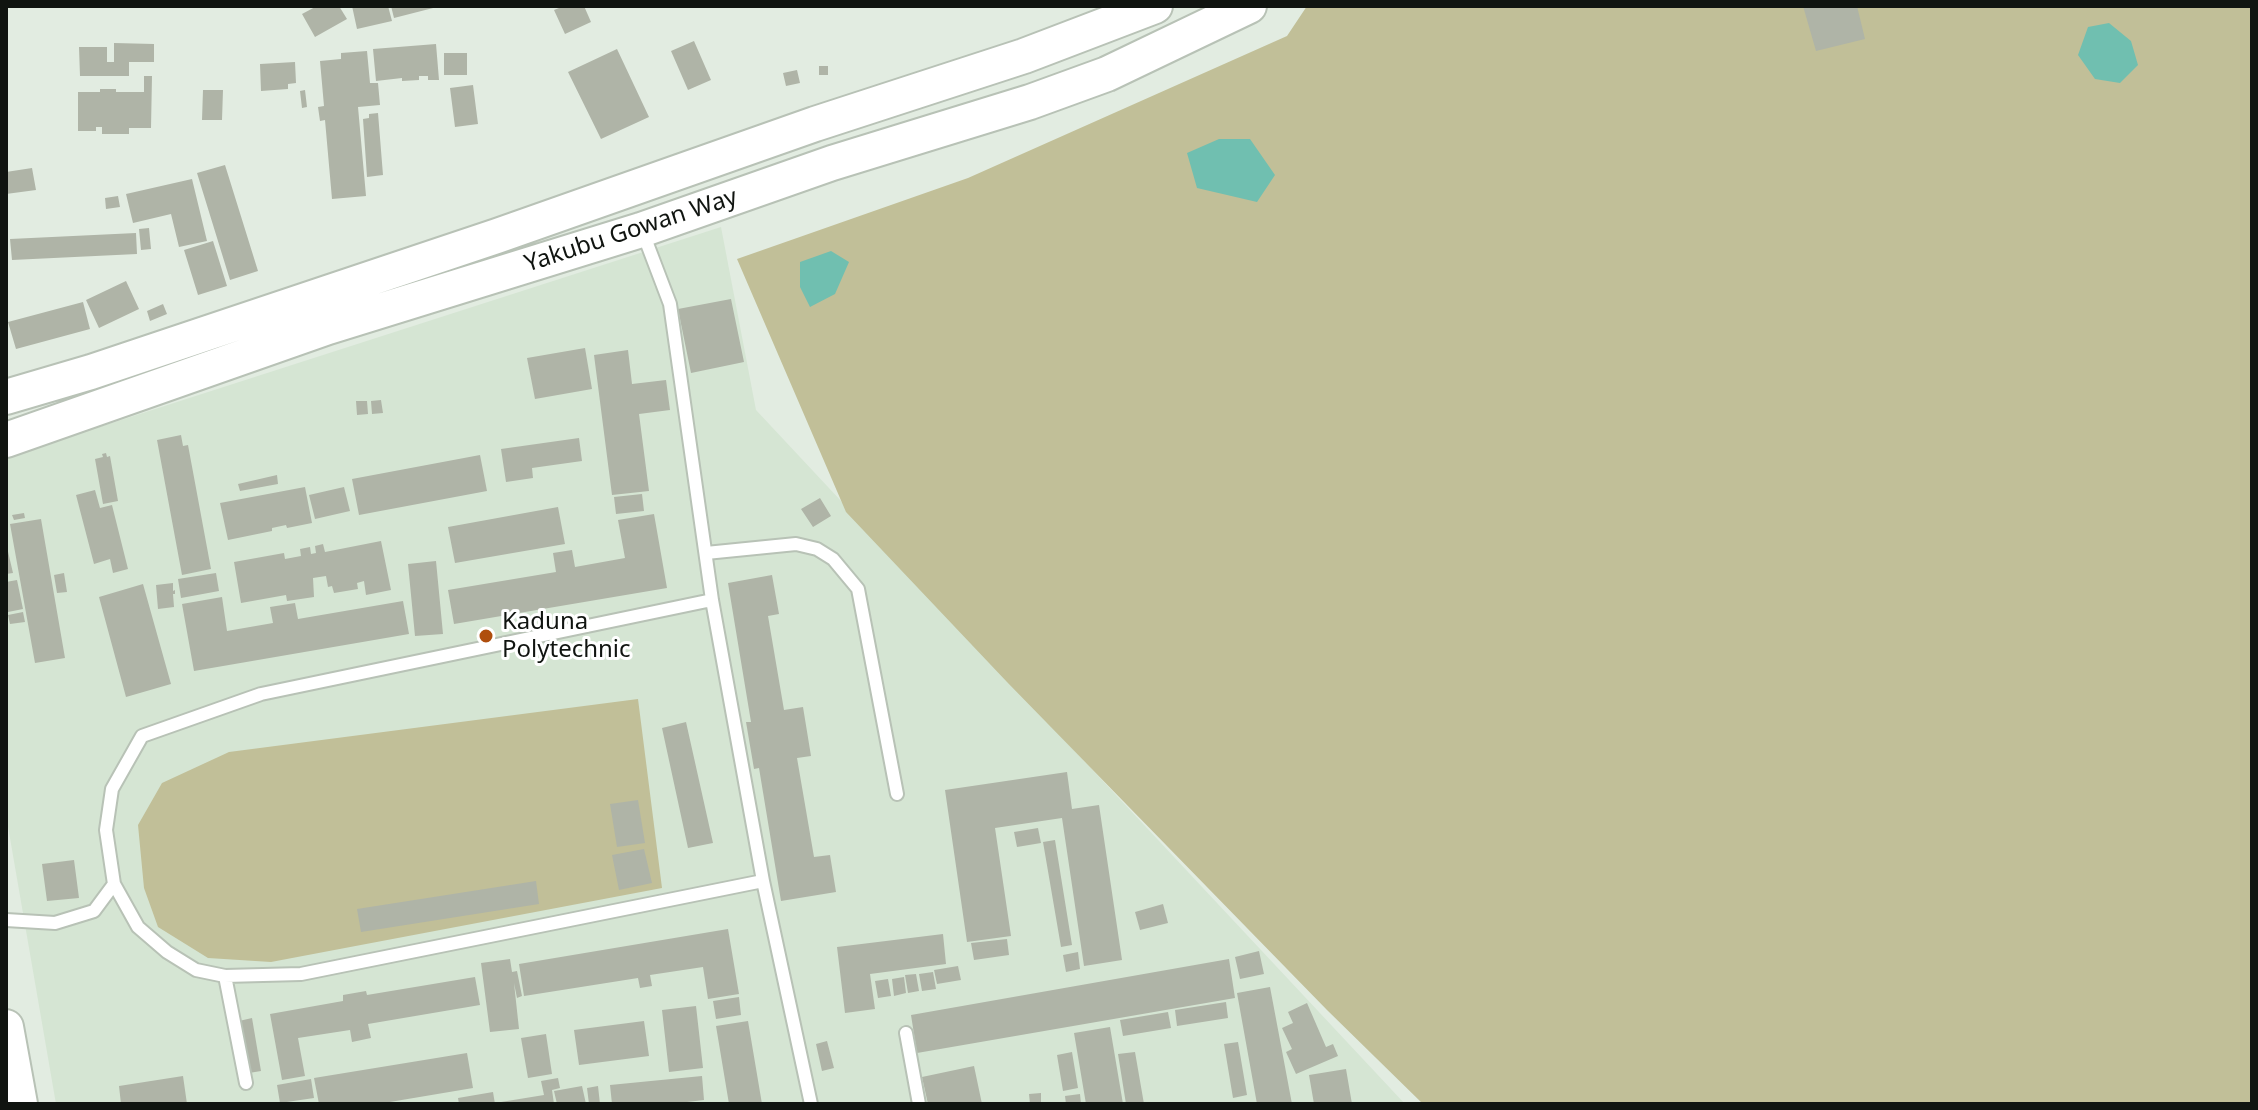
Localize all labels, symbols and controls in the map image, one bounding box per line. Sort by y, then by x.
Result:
street label: Yakubu Gowan Way [521,183,741,279]
place label: Kaduna Polytechnic [502,608,631,664]
marker: Kaduna Polytechnic [477,627,495,645]

